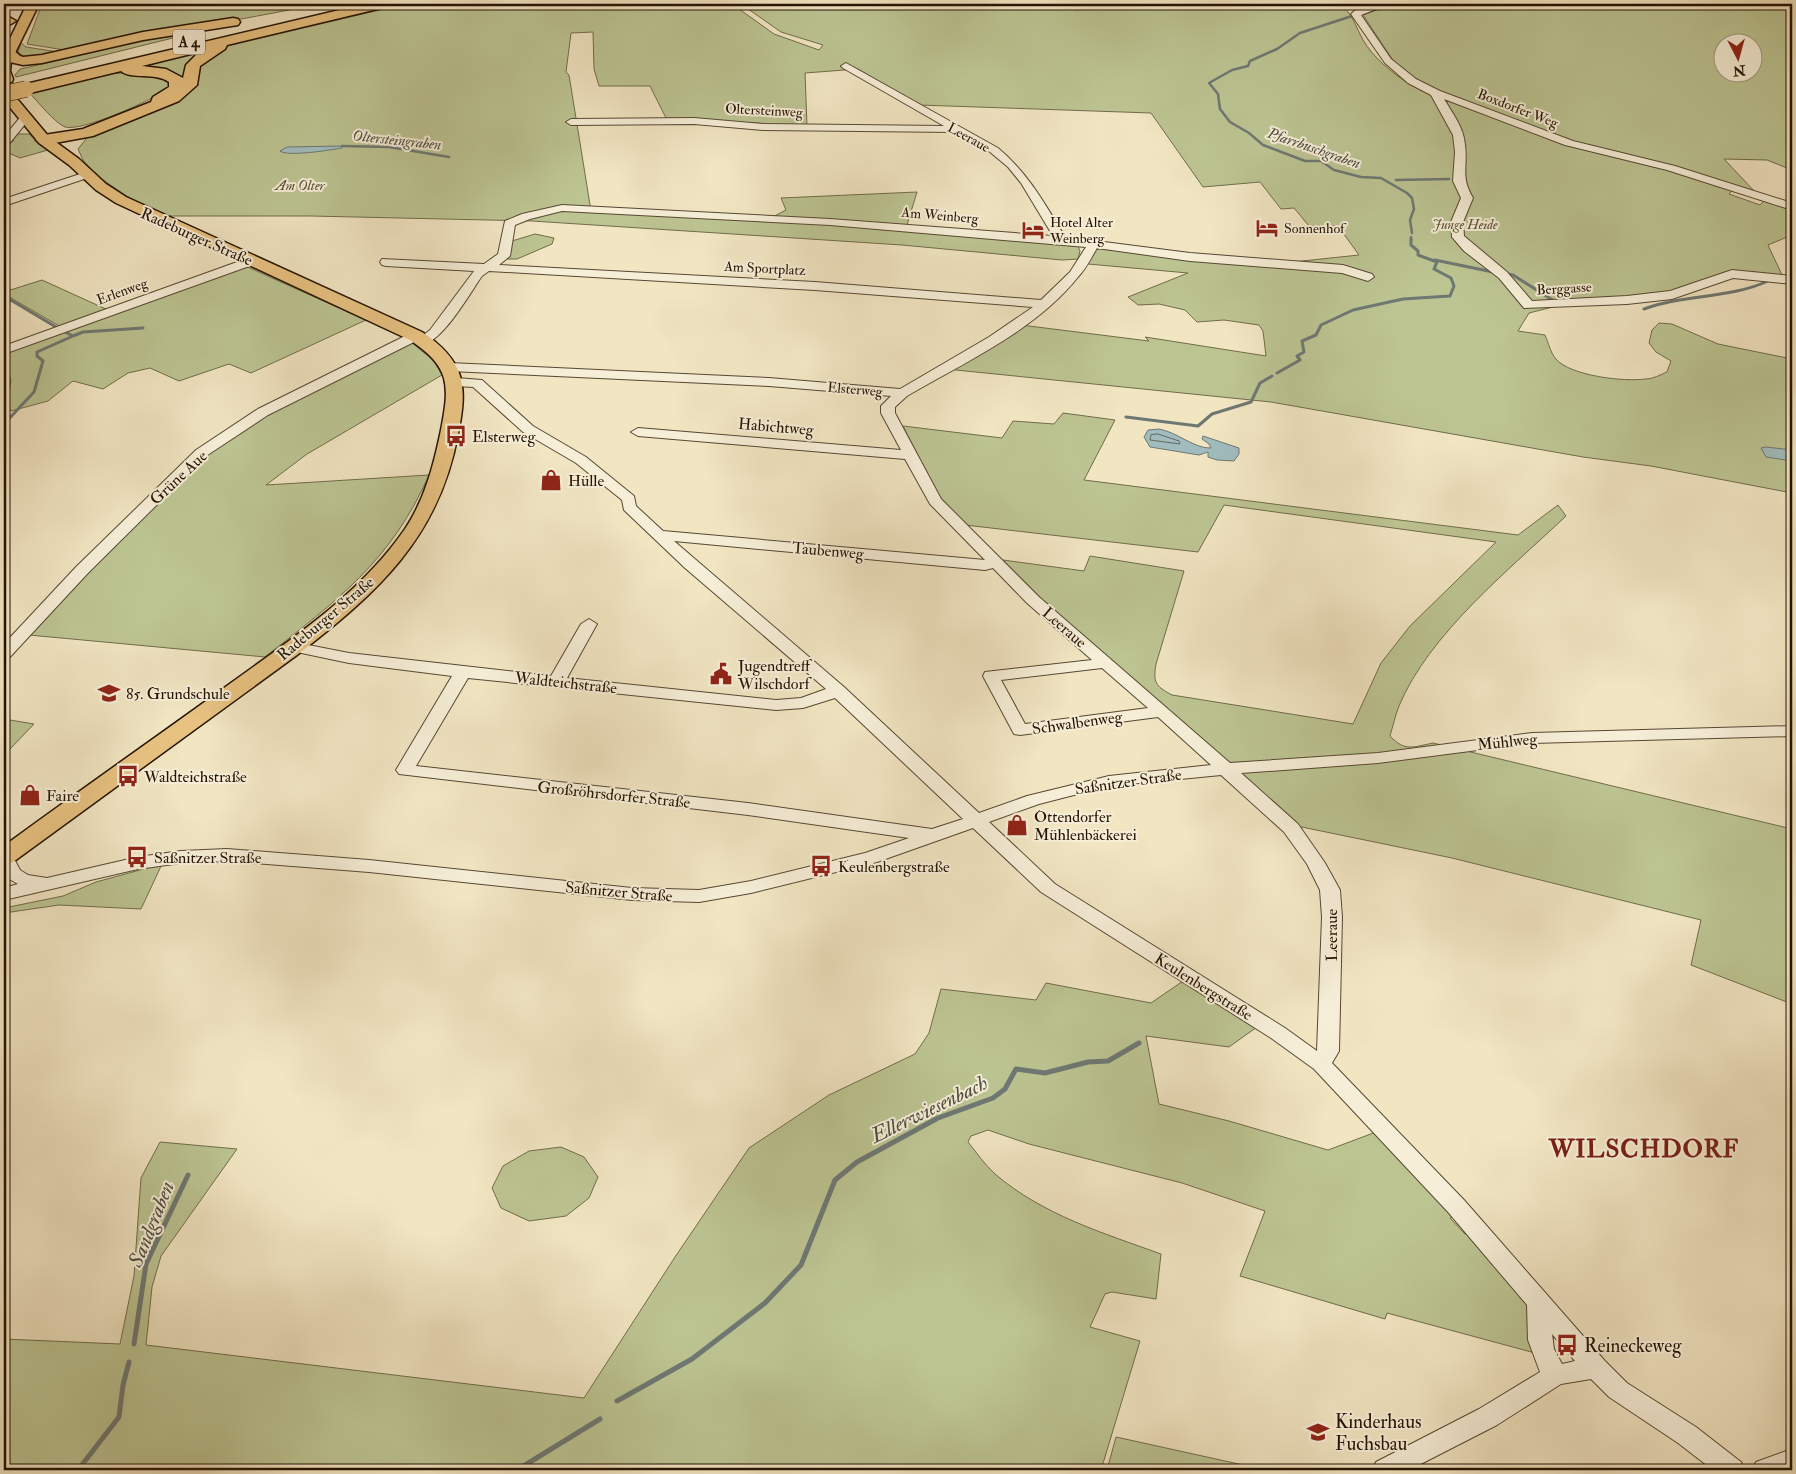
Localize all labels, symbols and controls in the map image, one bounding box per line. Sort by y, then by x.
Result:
road number: A 4 [173,30,205,54]
north arrow [1714,32,1764,82]
text: N [1732,61,1747,80]
street label: Boxdorfer Weg [1475,85,1562,132]
street label: Oltersteinweg [725,100,804,121]
street label: Leeraue [945,119,993,156]
water label: Pfarrbuschgraben [1264,123,1363,173]
water label: Oltersteingraben [352,126,442,155]
park label: Am Olter [273,177,326,194]
street label: Radeburger Straße [138,203,256,271]
street label: Am Weinberg [900,204,980,227]
place label: Hotel Alter Weinberg [1049,214,1114,247]
hotel icon: Sonnenhof [1254,215,1280,241]
park label: Junge Heide [1432,216,1498,233]
hotel icon: Hotel Alter Weinberg [1020,217,1046,243]
place label: Sonnenhof [1284,220,1347,237]
street label: Am Sportplatz [723,258,806,280]
street label: Erlenweg [94,274,151,309]
street label: Berggasse [1536,279,1592,298]
street label: Elsterweg [827,379,884,400]
street label: Habichtweg [737,414,816,440]
bus stop icon: Elsterweg [443,423,469,449]
place label: Elsterweg [472,427,536,447]
street label: Grüne Aue [146,446,212,509]
shop icon: Hülle [538,467,564,493]
place label: Hülle [568,471,604,491]
street label: Taubenweg [791,538,866,564]
street label: Radeburger Straße [273,572,378,665]
street label: Leeraue [1038,603,1091,653]
place label: Jugendtreff Wilschdorf [737,656,813,694]
public building icon: Jugendtreff Wilschdorf [708,661,734,687]
street label: Waldteichstraße [513,668,618,698]
school or university icon: 85. Grundschule [96,680,122,706]
place label: 85. Grundschule [126,684,230,704]
street label: Schwalbenweg [1031,707,1125,739]
street label: Mühlweg [1476,729,1539,755]
bus stop icon: Waldteichstraße [115,763,141,789]
street label: Saßnitzer Straße [1074,765,1183,799]
place label: Waldteichstraße [143,767,247,787]
street label: Großröhrsdorfer Straße [536,777,692,813]
shop icon: Faire [17,782,43,808]
place label: Faire [46,786,79,806]
place label: Ottendorfer Mühlenbäckerei [1034,807,1137,845]
shop icon: Ottendorfer Mühlenbäckerei [1004,812,1030,838]
bus stop icon: Saßnitzer Straße [124,844,150,870]
place label: Saßnitzer Straße [154,848,262,868]
bus stop icon: Keulenbergstraße [808,853,834,879]
place label: Keulenbergstraße [838,857,950,877]
street label: Saßnitzer Straße [565,877,674,907]
street label: Leeraue [1322,908,1342,961]
street label: Keulenbergstraße [1151,949,1256,1025]
water label: Ellerwiesenbach [864,1069,992,1150]
district label: WILSCHDORF [1548,1134,1739,1165]
water label: Sandgraben [122,1177,181,1272]
bus stop icon: Reineckeweg [1554,1332,1580,1358]
place label: Reineckeweg [1584,1334,1682,1358]
place label: Kinderhaus Fuchsbau [1335,1410,1422,1456]
school or university icon: Kinderhaus Fuchsbau [1305,1419,1331,1445]

